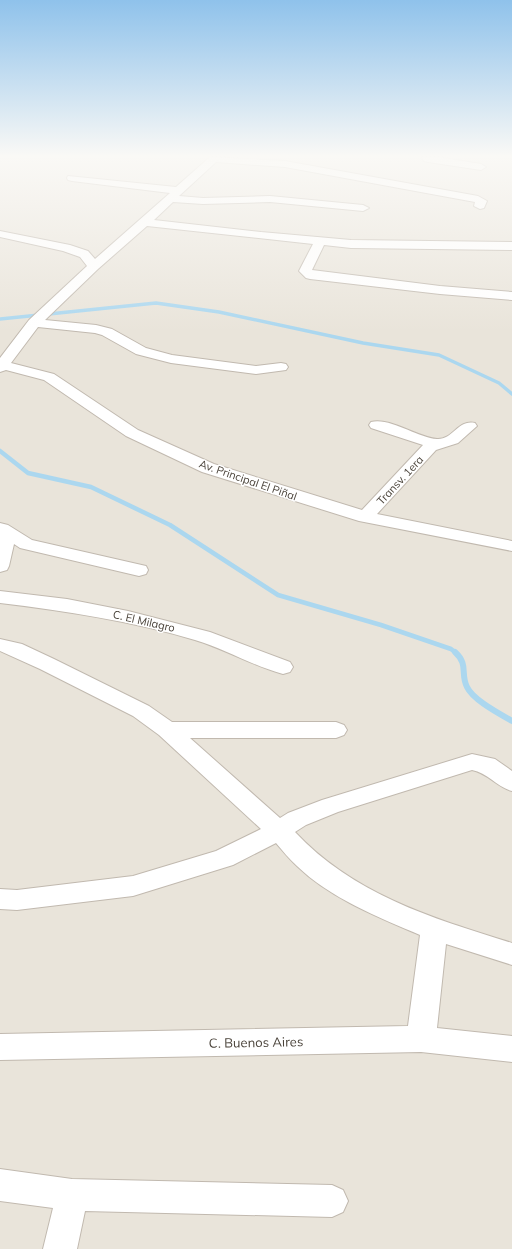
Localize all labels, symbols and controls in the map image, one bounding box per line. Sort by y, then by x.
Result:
street label: Transv. 1era [374,453,426,507]
street label: Av. Principal El Piñal [197,457,299,503]
street label: C. El Milagro [112,607,176,635]
street label: C. Buenos Aires [209,1033,303,1051]

